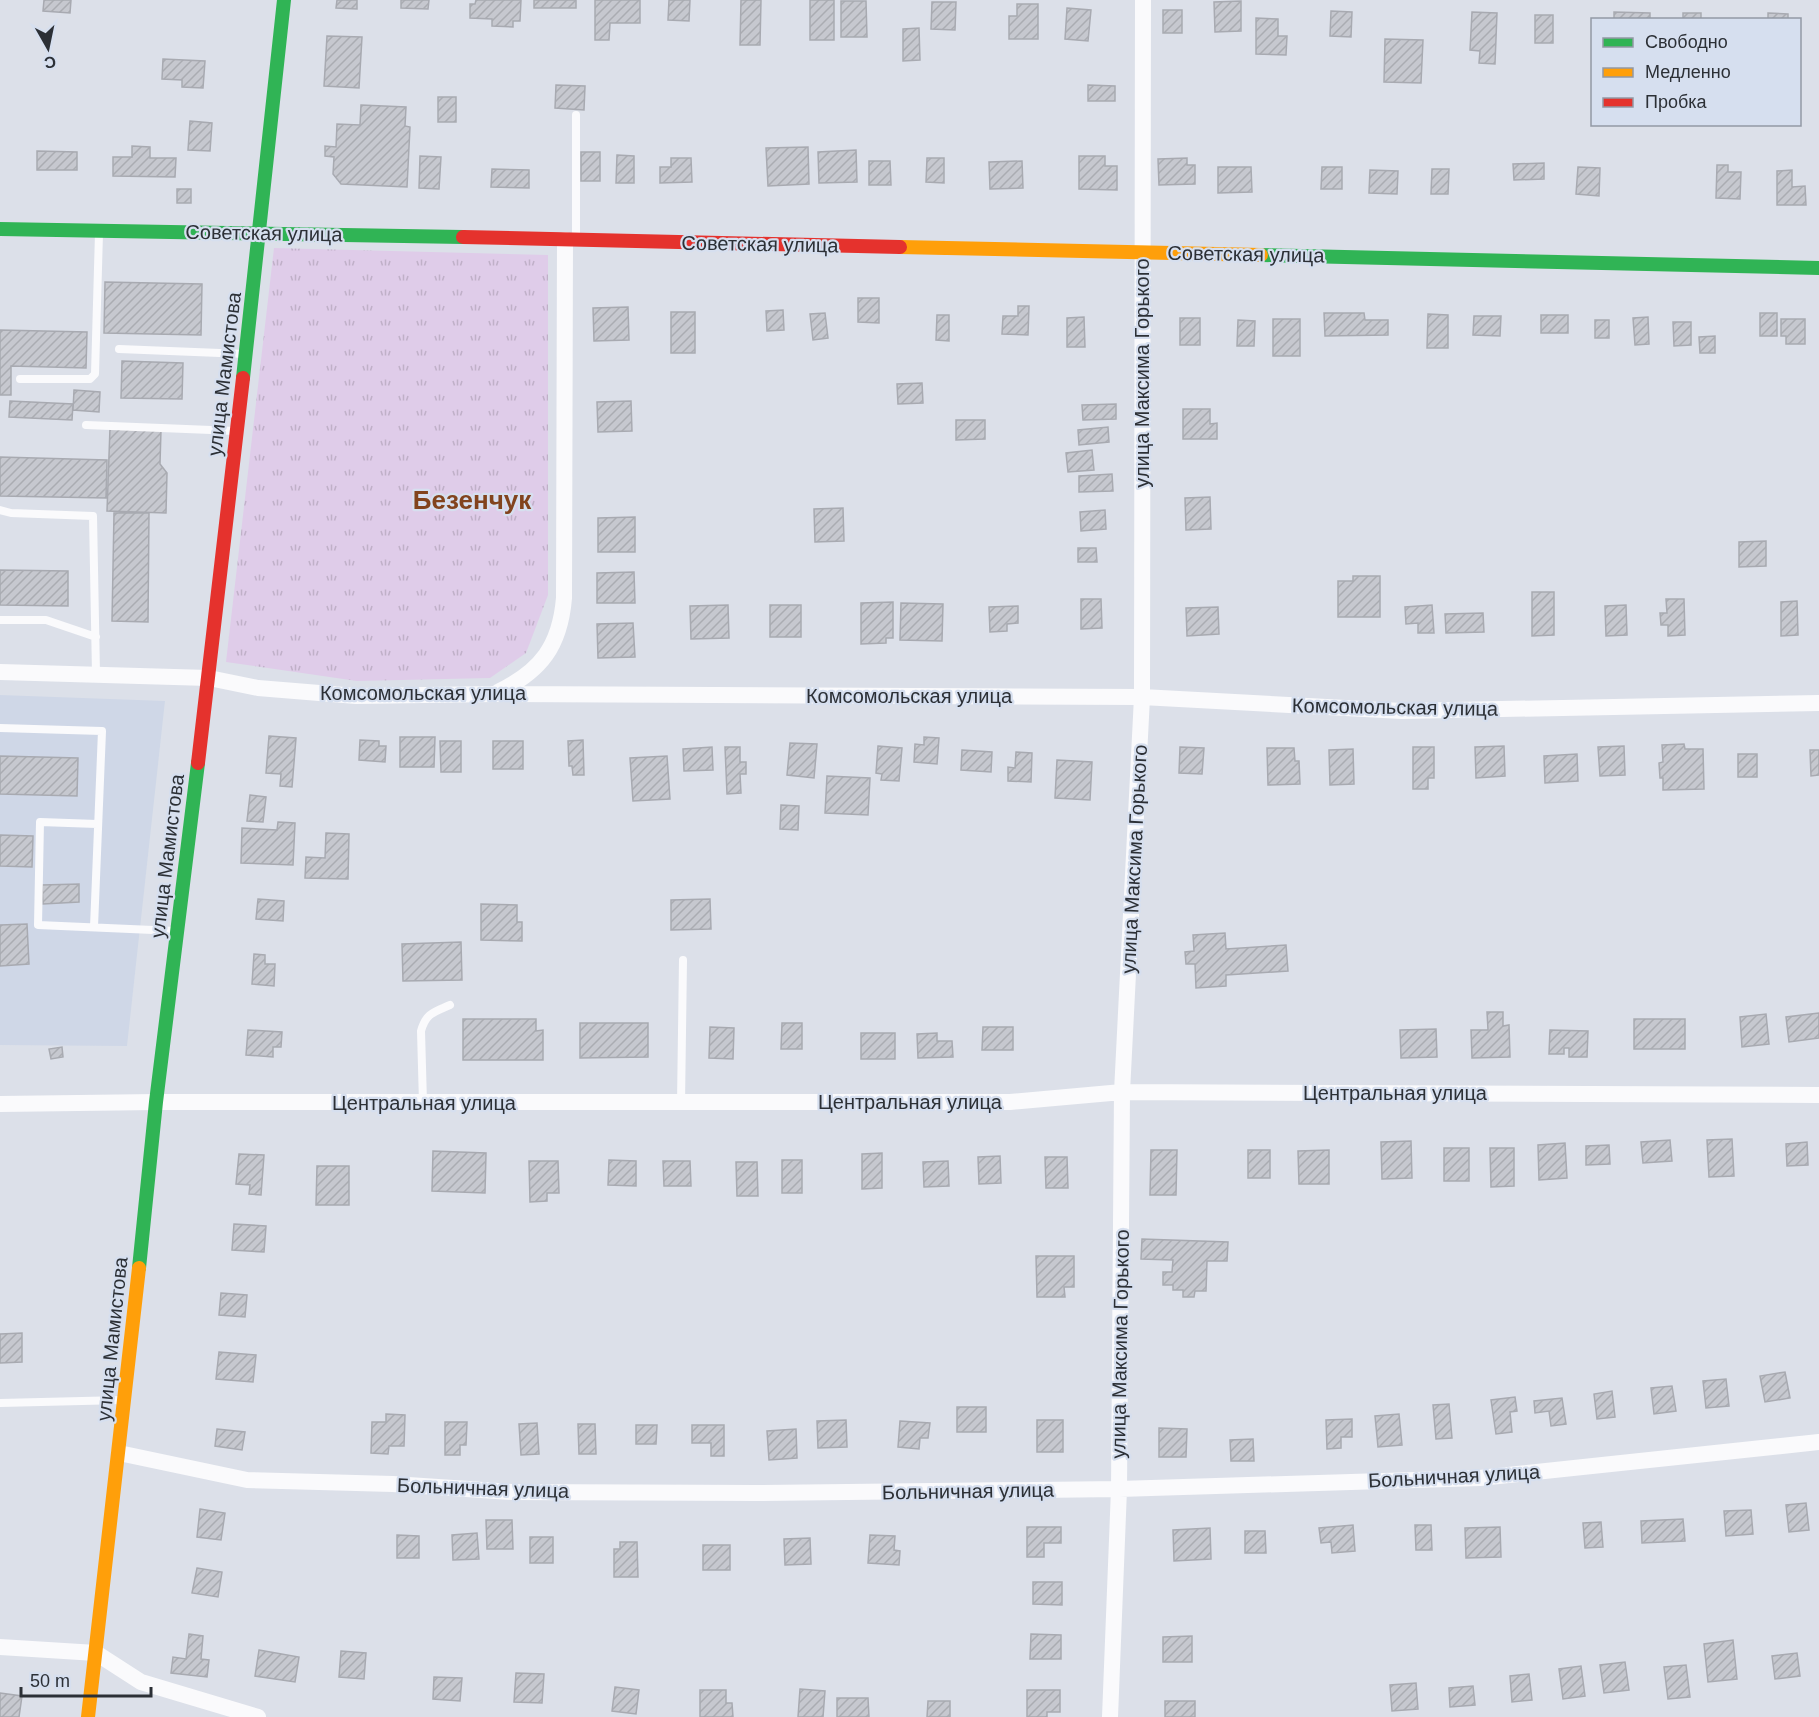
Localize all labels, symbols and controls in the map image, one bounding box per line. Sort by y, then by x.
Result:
north arrow [18,18,78,78]
legend [1591,18,1801,126]
text: Свободно [1645,32,1728,52]
text: С [43,53,57,72]
text: Медленно [1645,62,1731,82]
text: Пробка [1645,92,1708,112]
street label: Советская улица [185,221,344,245]
street label: Советская улица [681,232,840,256]
street label: Советская улица [1167,242,1326,266]
street label: улица Максима Горького [1131,258,1153,488]
street label: улица Мамистова [203,290,245,457]
district label: Безенчук [413,485,532,515]
street label: Комсомольская улица [320,682,527,704]
street label: Комсомольская улица [806,685,1013,707]
street label: Комсомольская улица [1292,694,1499,720]
street label: улица Максима Горького [1117,744,1151,974]
street label: улица Мамистова [146,772,188,939]
street label: Центральная улица [1303,1082,1488,1104]
street label: Центральная улица [818,1091,1003,1113]
street label: Центральная улица [332,1092,517,1114]
street label: улица Максима Горького [1107,1229,1133,1459]
street label: улица Мамистова [92,1255,132,1422]
street label: Больничная улица [1368,1460,1541,1491]
street label: Больничная улица [397,1474,570,1502]
street label: Больничная улица [882,1478,1055,1503]
scale bar [21,1660,152,1698]
text: 50 m [30,1671,70,1691]

